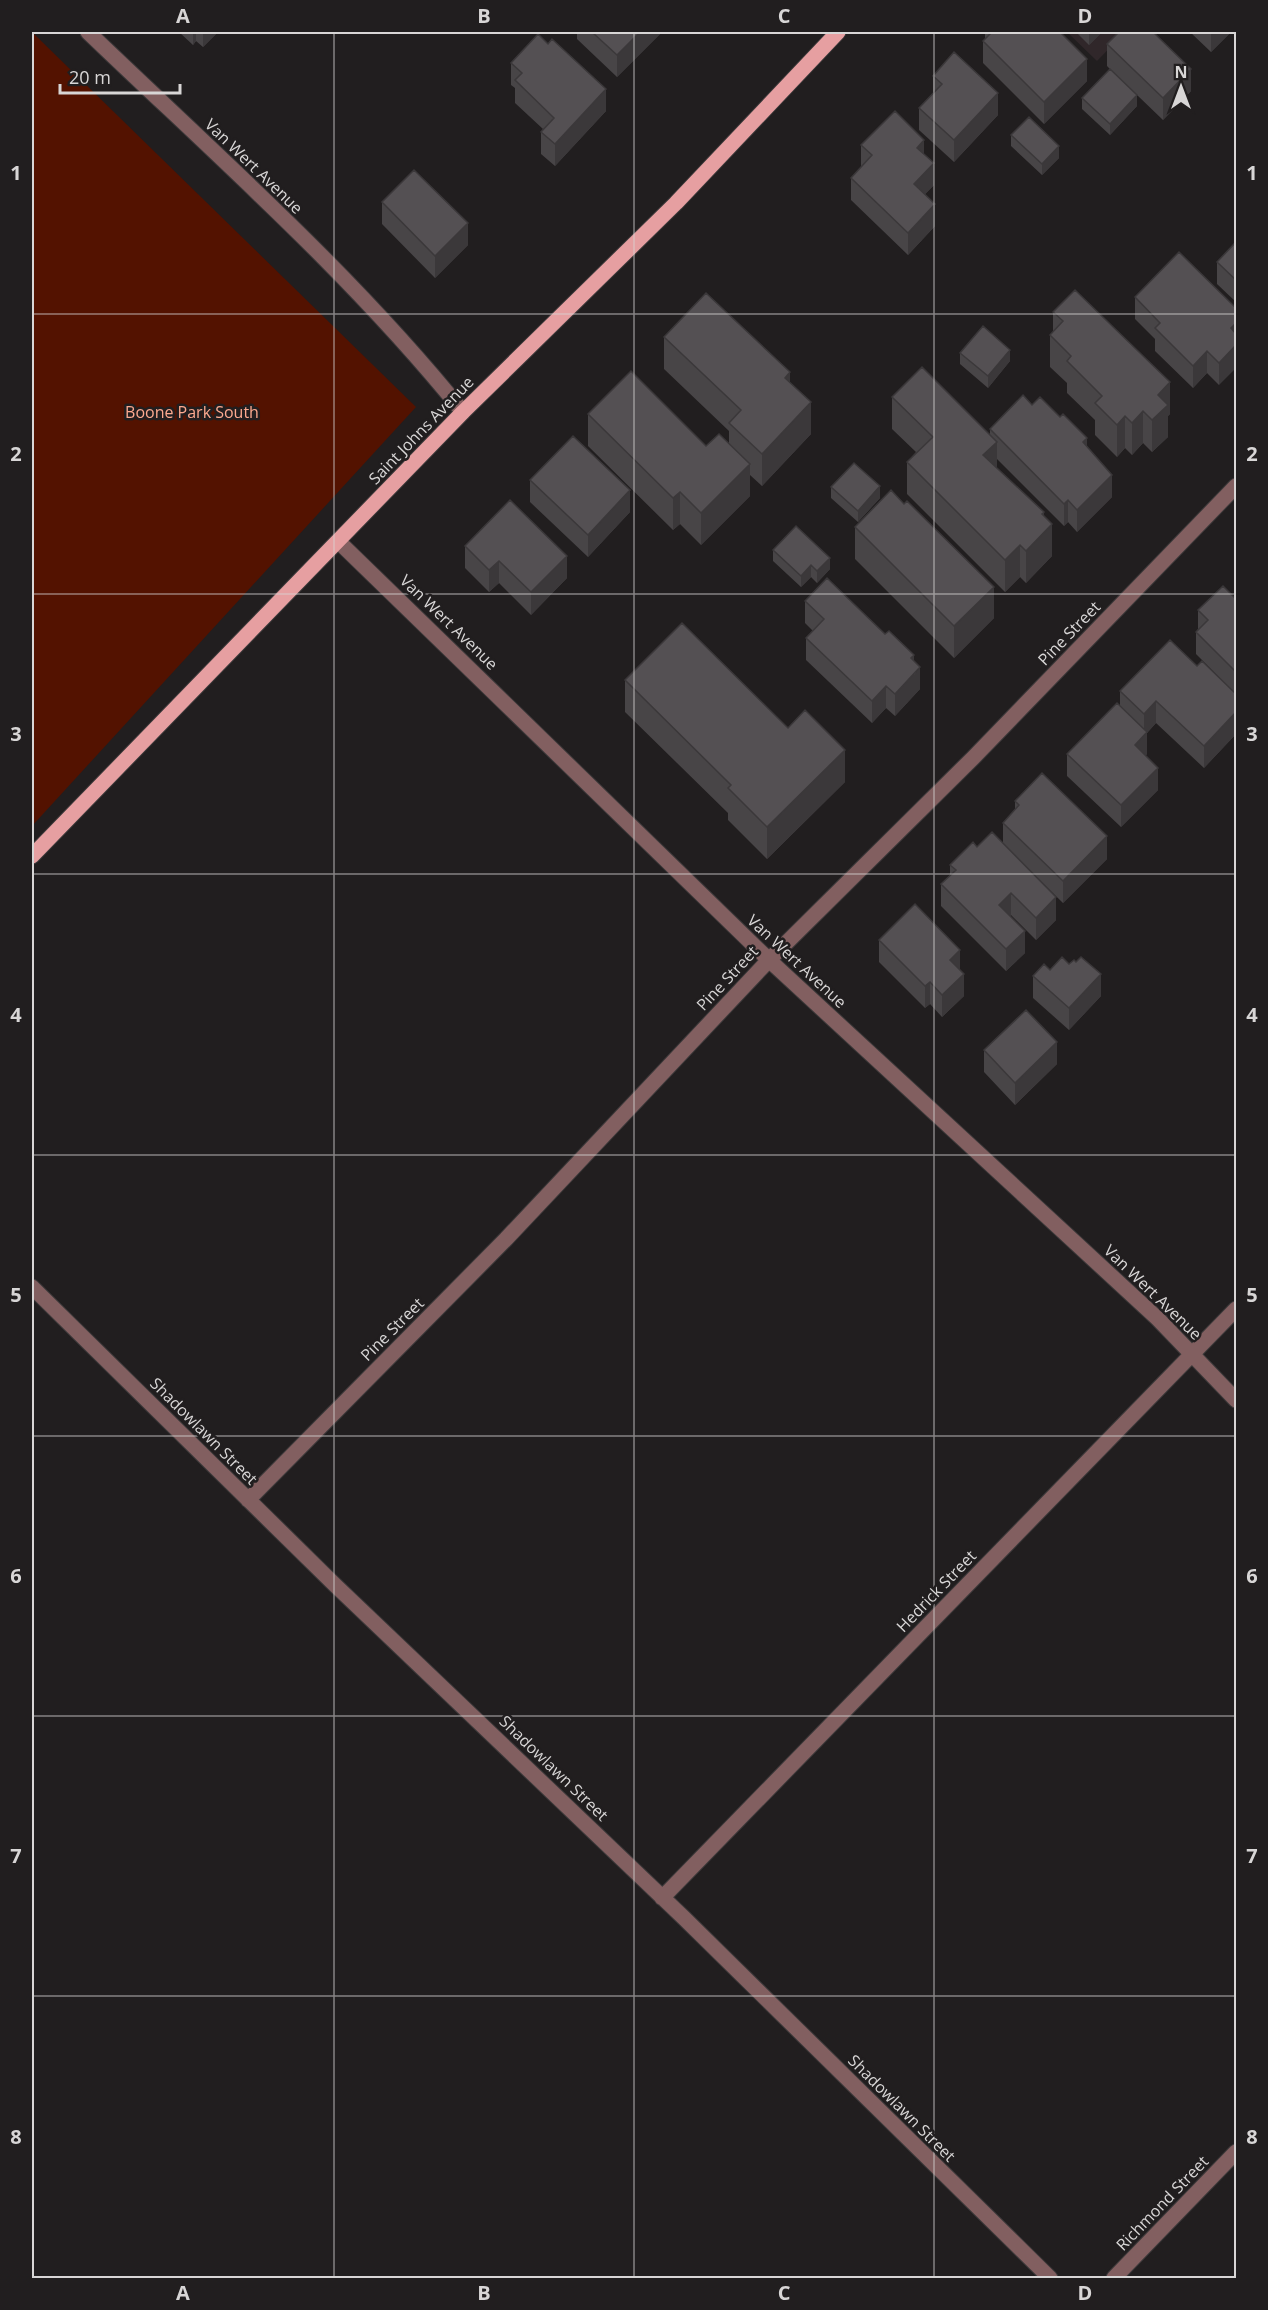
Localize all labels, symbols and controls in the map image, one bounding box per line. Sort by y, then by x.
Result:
text: A [176,2,190,29]
text: B [477,2,491,29]
text: C [778,2,791,29]
text: D [1078,2,1092,29]
scale bar [60,57,180,95]
north arrow [1151,57,1211,117]
text: N [1174,61,1188,83]
text: 20 m [69,65,111,89]
street label: Van Wert Avenue [200,114,308,218]
text: 1 [10,159,22,186]
text: 1 [1246,159,1258,186]
street label: Saint Johns Avenue [364,371,478,489]
park label: Boone Park South [125,401,259,423]
text: 2 [10,440,22,467]
text: 2 [1246,440,1258,467]
street label: Van Wert Avenue [395,570,503,674]
street label: Pine Street [1033,596,1105,670]
text: 3 [10,720,22,747]
text: 3 [1246,720,1258,747]
street label: Van Wert Avenue [743,909,851,1013]
street label: Pine Street [691,941,763,1015]
text: 4 [10,1001,22,1028]
text: 4 [1246,1001,1258,1028]
street label: Van Wert Avenue [1099,1240,1207,1344]
text: 5 [10,1281,22,1308]
text: 5 [1246,1281,1258,1308]
street label: Pine Street [355,1292,429,1366]
street label: Shadowlawn Street [146,1373,263,1490]
street label: Hedrick Street [891,1545,981,1637]
text: 6 [10,1562,22,1589]
text: 6 [1246,1562,1258,1589]
street label: Shadowlawn Street [495,1710,613,1826]
text: 7 [10,1842,22,1869]
text: 7 [1246,1842,1258,1869]
street label: Shadowlawn Street [844,2050,961,2167]
text: 8 [10,2123,22,2150]
text: 8 [1246,2123,1258,2150]
street label: Richmond Street [1111,2150,1213,2255]
text: A [176,2279,190,2306]
text: B [477,2279,491,2306]
text: C [778,2279,791,2306]
text: D [1078,2279,1092,2306]

